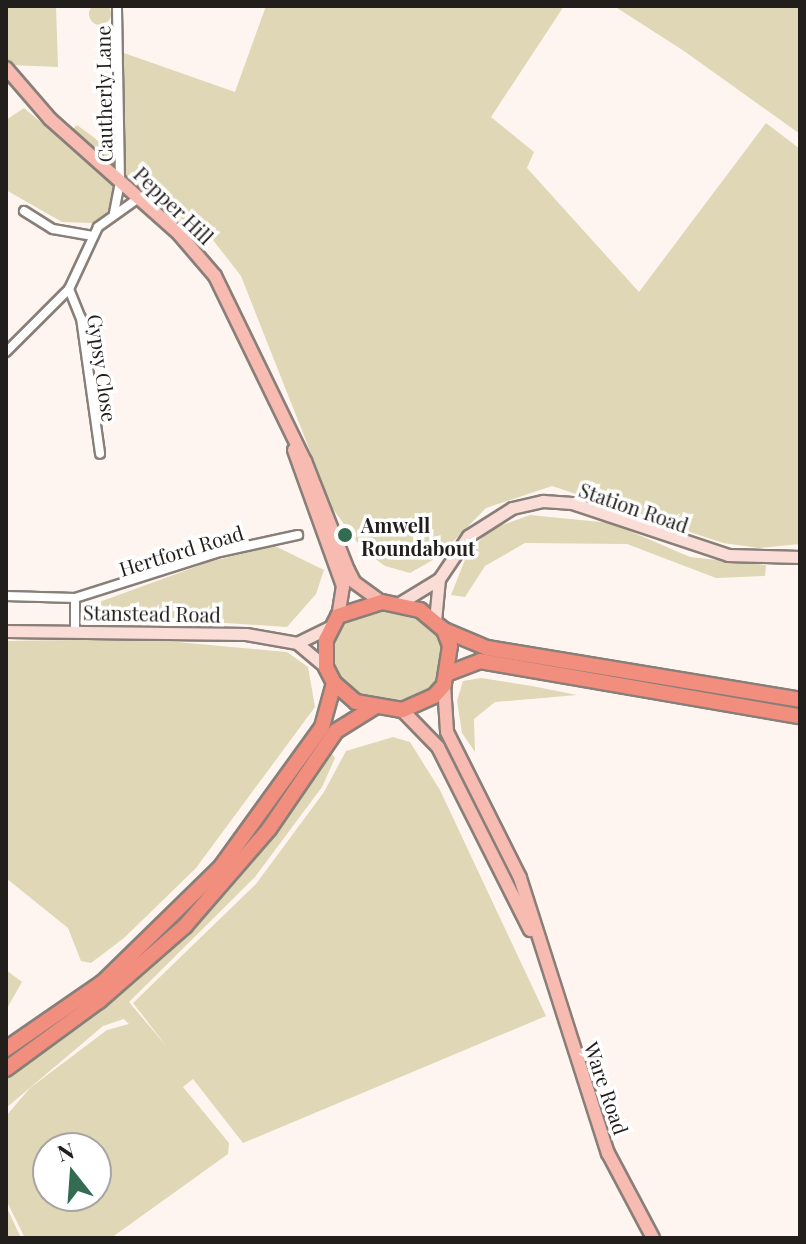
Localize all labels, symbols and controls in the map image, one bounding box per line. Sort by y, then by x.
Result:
street label: Cautherly Lane [90,25,116,163]
street label: Pepper Hill [129,161,219,249]
street label: Gypsy Close [84,312,122,424]
street label: Station Road [576,477,692,537]
place label: Amwell Roundabout [361,512,475,559]
street label: Hertford Road [116,520,246,580]
marker: Amwell Roundabout [336,526,354,544]
street label: Stanstead Road [83,600,221,626]
street label: Ware Road [580,1039,634,1137]
north arrow [32,1132,112,1212]
text: N [54,1134,78,1168]

